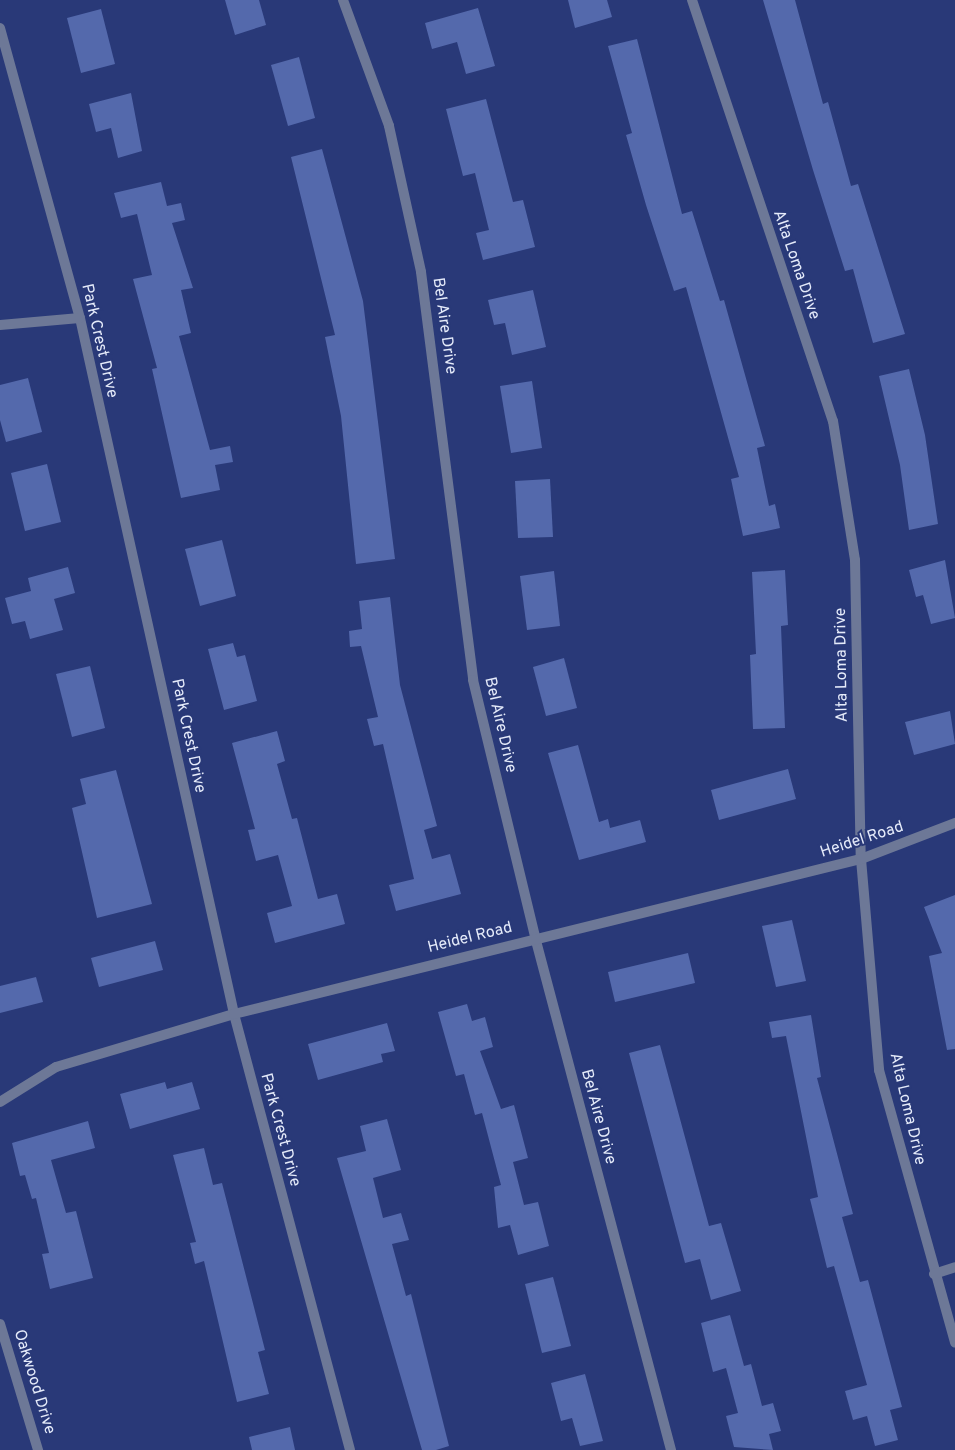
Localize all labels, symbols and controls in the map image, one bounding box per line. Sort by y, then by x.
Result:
street label: Alta Loma Drive [768,208,824,322]
street label: Bel Aire Drive [428,276,460,376]
street label: Park Crest Drive [77,282,121,400]
street label: Alta Loma Drive [831,608,853,722]
street label: Bel Aire Drive [480,675,520,775]
street label: Park Crest Drive [167,677,209,795]
street label: Heidel Road [818,818,906,862]
street label: Heidel Road [426,918,514,958]
street label: Alta Loma Drive [885,1051,929,1167]
street label: Bel Aire Drive [576,1067,620,1167]
street label: Park Crest Drive [256,1071,304,1189]
street label: Oakwood Drive [9,1327,59,1437]

